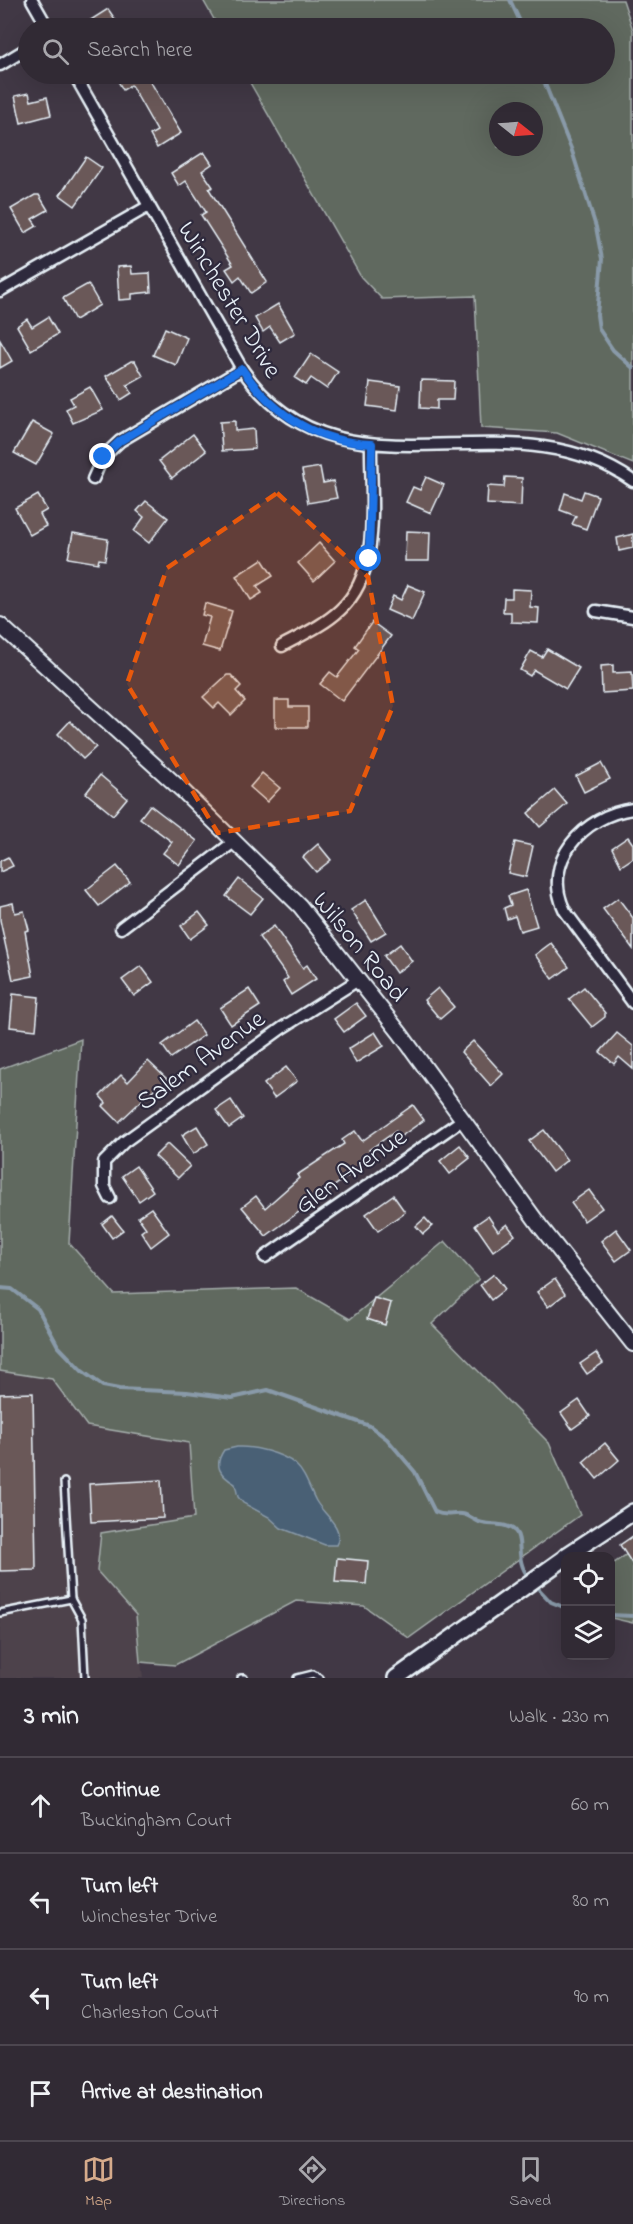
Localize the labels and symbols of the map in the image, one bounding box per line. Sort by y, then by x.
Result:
north arrow [489,102,543,156]
street label: Winchester Drive [167,215,290,386]
route end [89,443,115,469]
route start [355,545,381,571]
street label: Wilson Road [302,884,416,1012]
street label: Salem Avenue [129,1001,274,1121]
street label: Glen Avenue [288,1120,416,1225]

